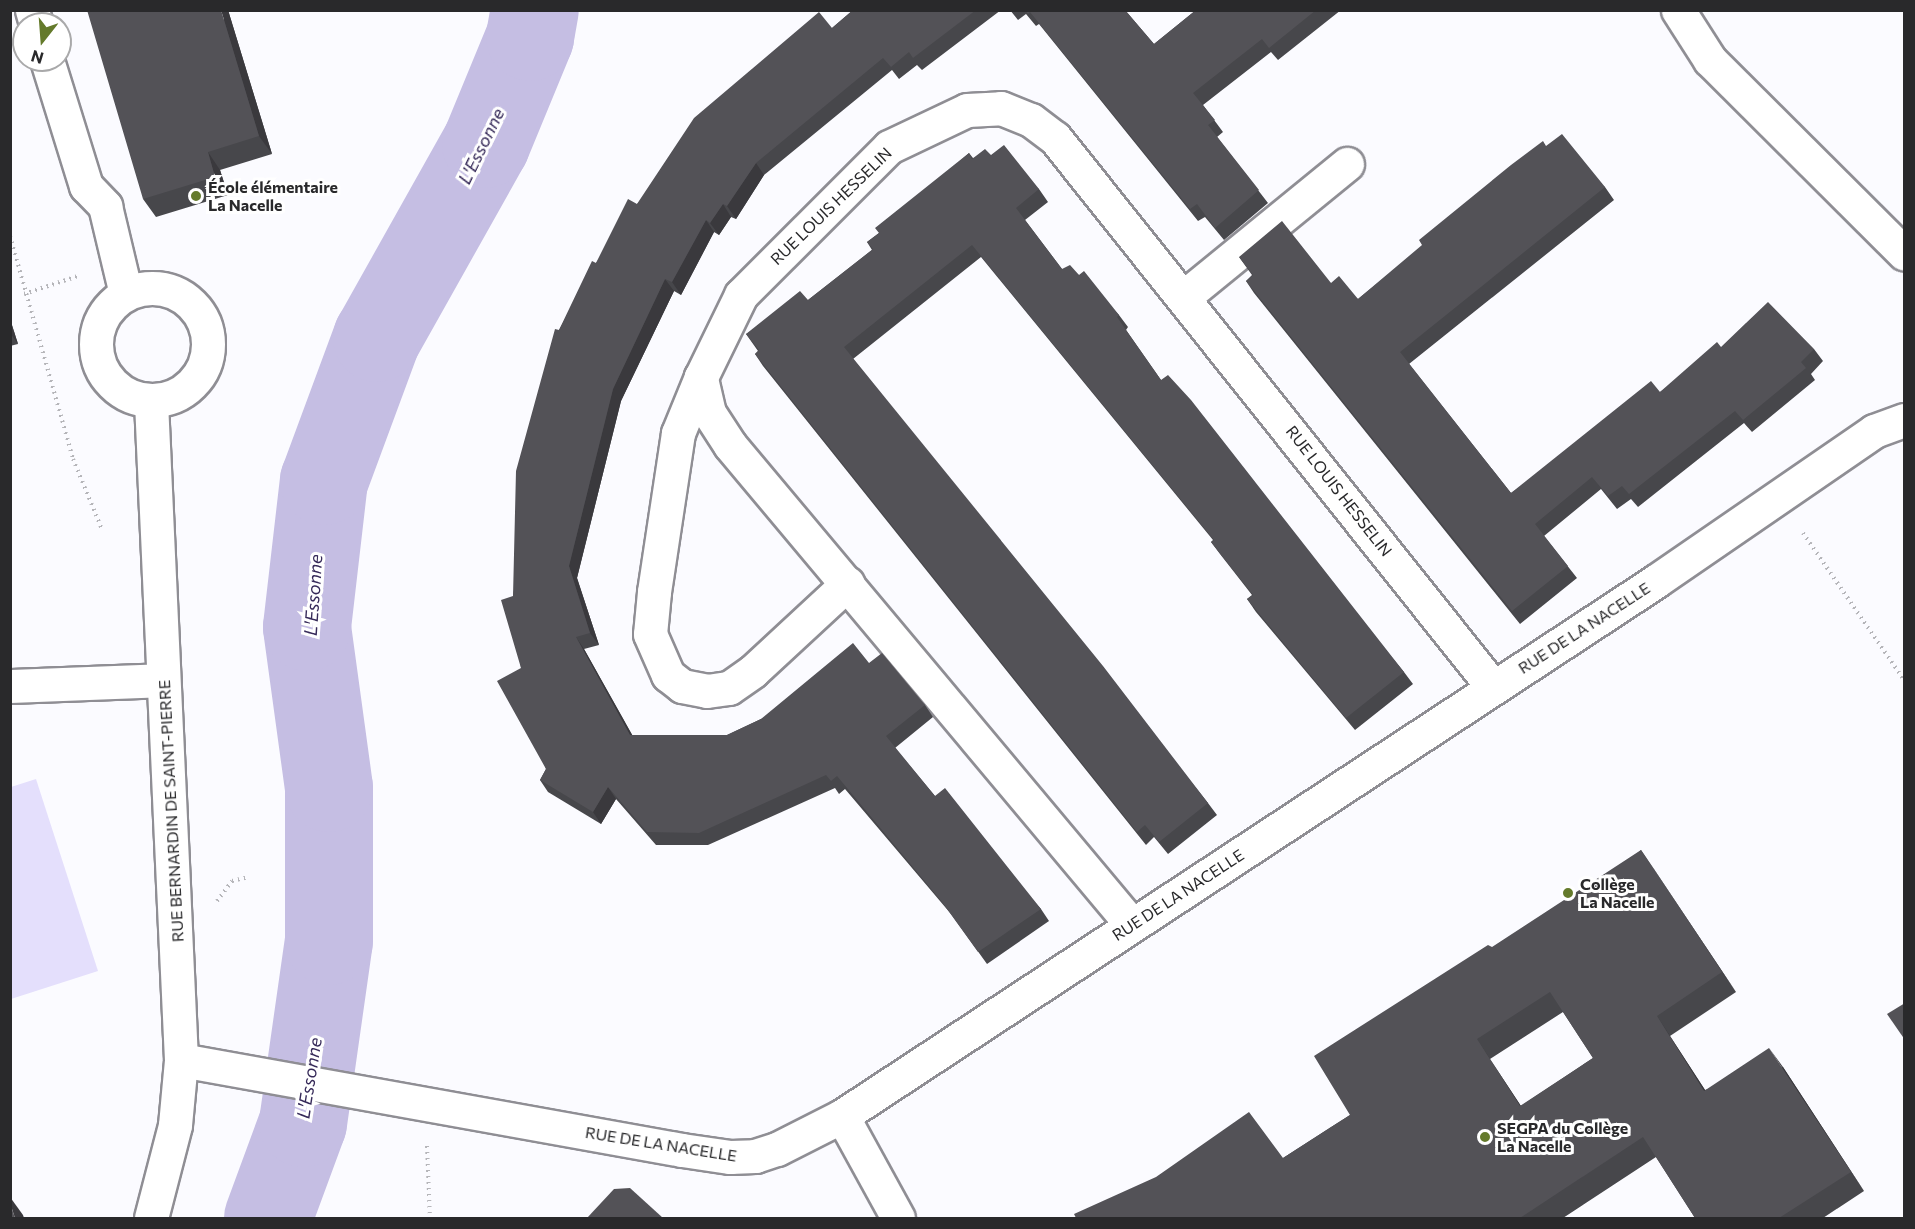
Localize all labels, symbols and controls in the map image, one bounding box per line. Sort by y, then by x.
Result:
north arrow [12,12,72,72]
text: N [29,47,46,69]
water label: L'Essonne [453,105,509,187]
street label: RUE LOUIS HESSELIN [767,143,895,269]
place label: École élémentaire La Nacelle [208,177,338,215]
marker: École élémentaire La Nacelle [189,189,203,203]
street label: RUE LOUIS HESSELIN [1282,422,1396,560]
water label: L'Essonne [299,553,327,637]
street label: RUE DE LA NACELLE [1515,578,1653,678]
street label: RUE BERNARDIN DE SAINT-PIERRE [155,679,187,943]
street label: RUE DE LA NACELLE [1109,845,1247,945]
place label: Collège La Nacelle [1580,874,1655,912]
marker: Collège La Nacelle [1561,886,1575,900]
water label: L'Essonne [292,1036,326,1120]
place label: SEGPA du Collège La Nacelle [1497,1118,1628,1156]
street label: RUE DE LA NACELLE [584,1123,738,1165]
marker: SEGPA du Collège La Nacelle [1478,1130,1492,1144]

